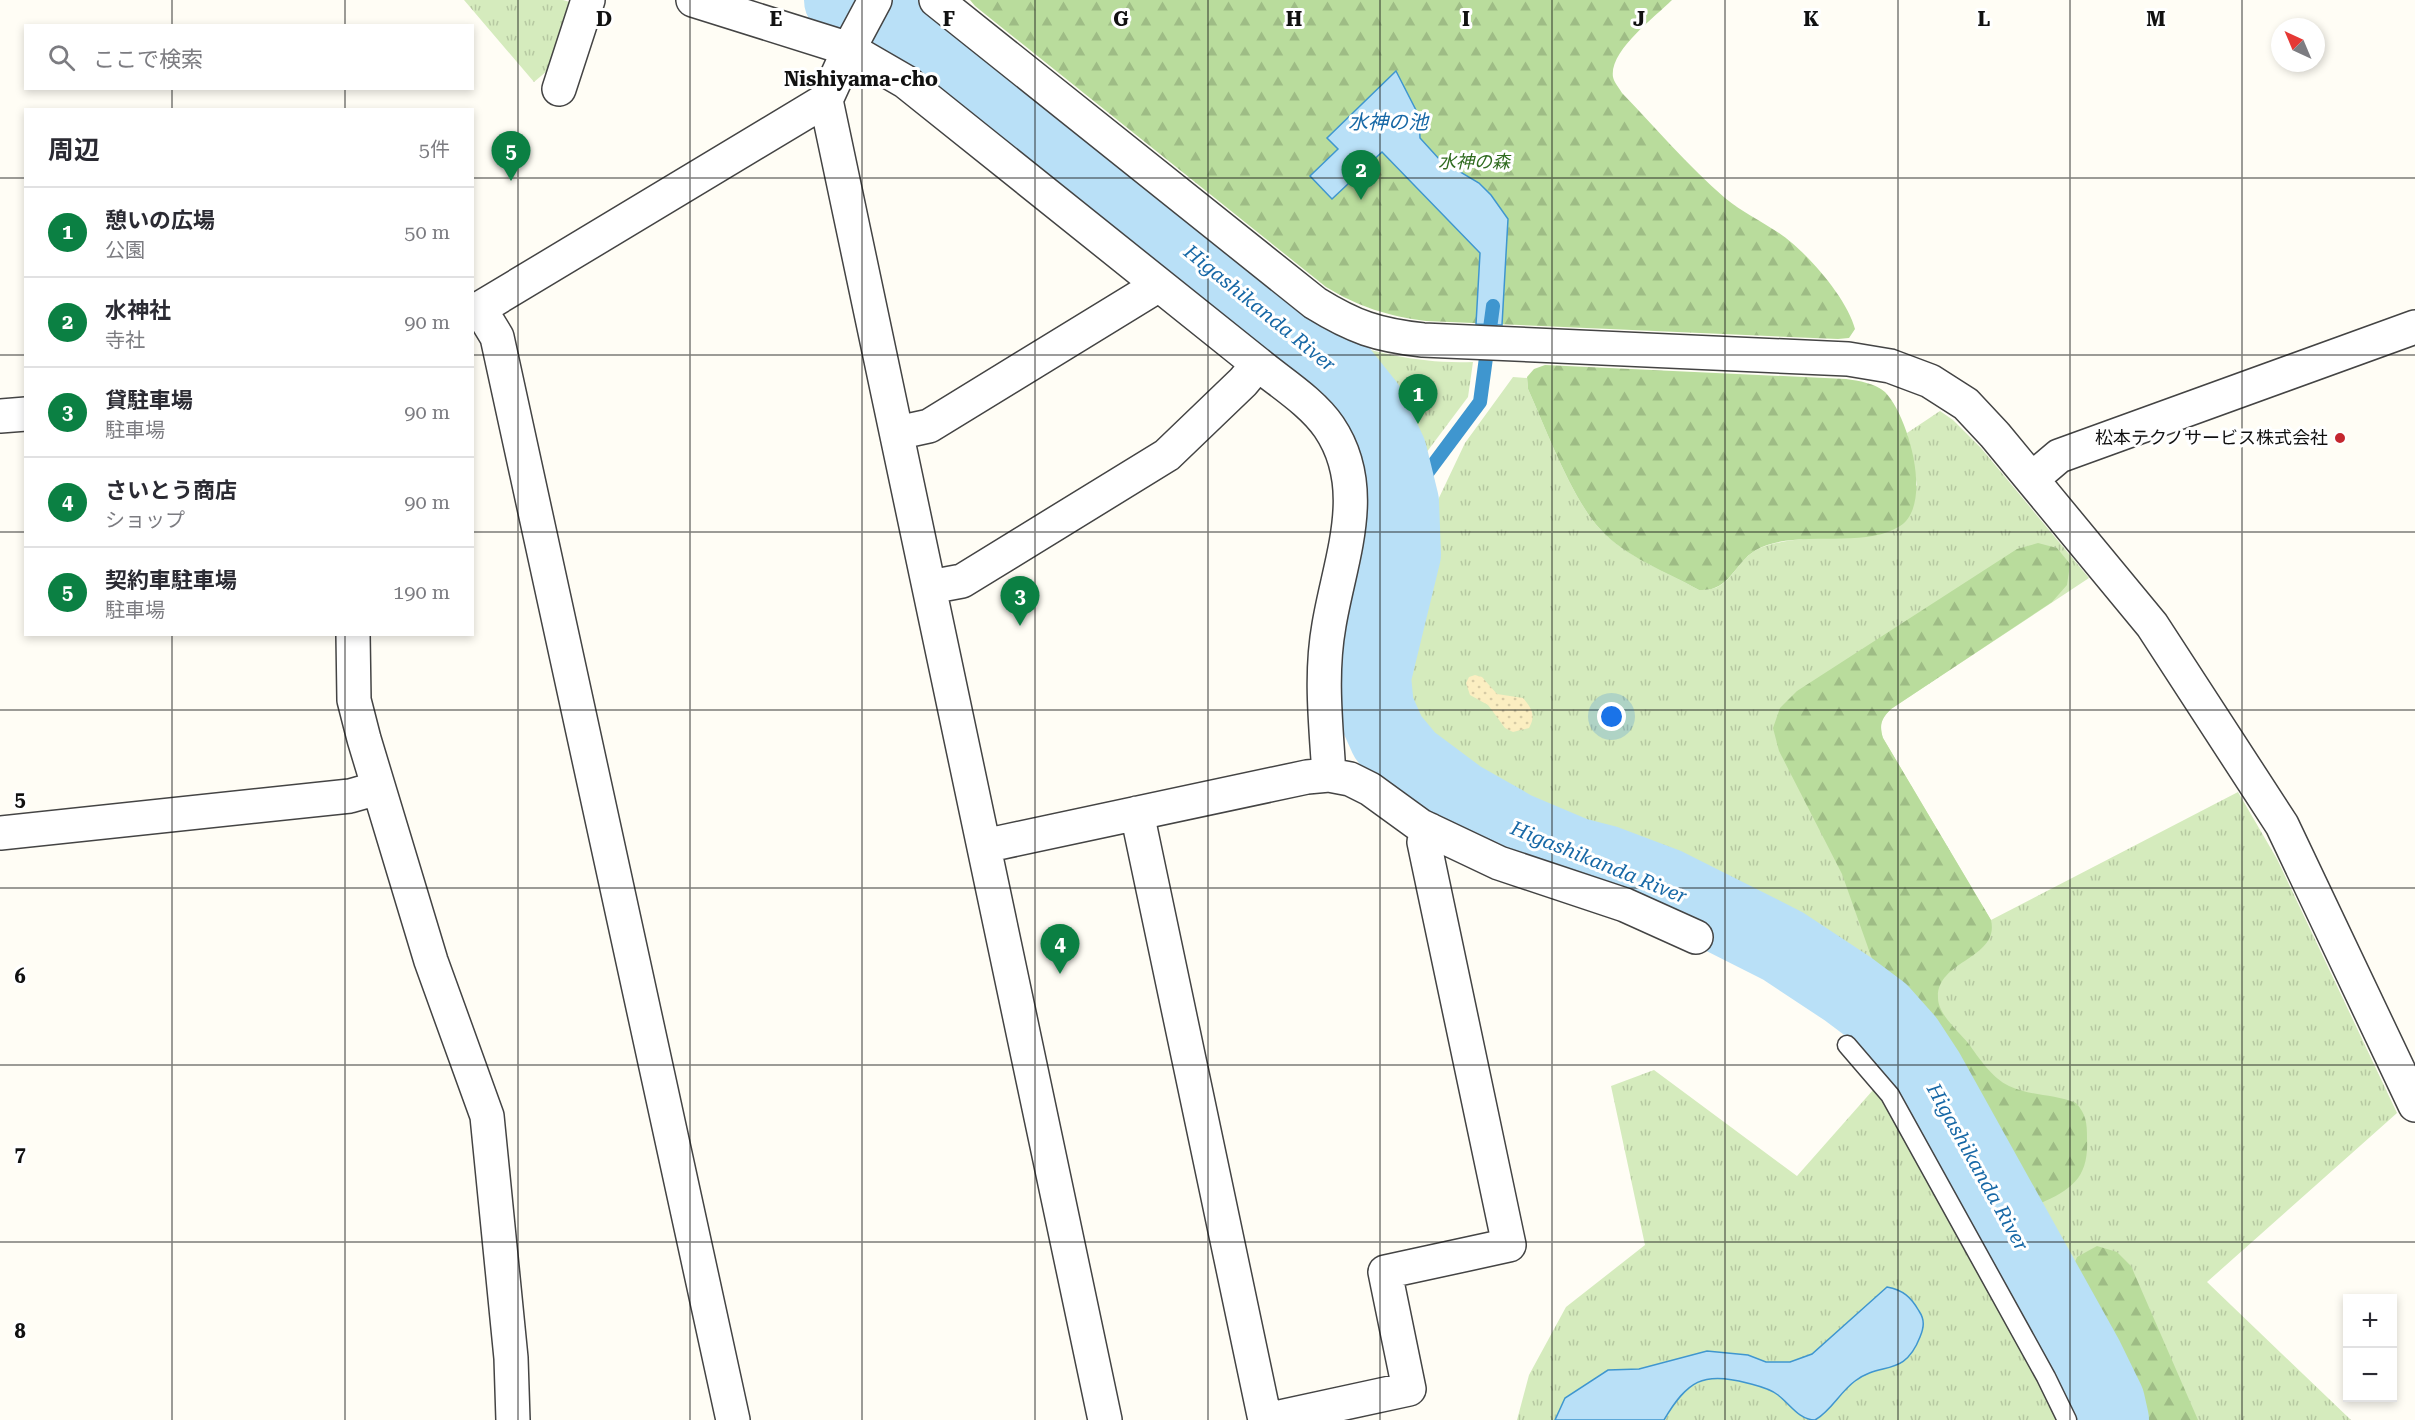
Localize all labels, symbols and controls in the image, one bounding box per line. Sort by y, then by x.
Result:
text: D [596,7,612,31]
text: E [770,7,783,31]
text: F [943,7,955,31]
text: G [1113,7,1129,31]
text: H [1286,7,1302,31]
text: I [1462,7,1470,31]
text: J [1633,7,1645,31]
text: K [1803,7,1819,31]
text: L [1978,7,1991,31]
text: M [2146,7,2166,31]
north arrow [2271,18,2325,72]
search box [24,24,474,90]
icon: search [45,41,78,74]
text: ここで検索 [93,47,203,72]
district label: Nishiyama-cho [784,67,938,91]
water label: 水神の池 [1348,110,1430,134]
pin: 5 [492,132,530,181]
text: 周辺 [48,135,100,165]
text: 5件 [419,137,450,161]
pin: 2 [1342,150,1380,200]
park label: 水神の森 [1438,151,1512,172]
text: 憩いの広場 [105,208,215,233]
text: 1 [62,220,73,244]
text: 50 m [404,220,450,244]
text: 公園 [105,238,145,262]
water label: Higashikanda River [1179,239,1341,377]
text: 水神社 [105,298,171,323]
text: 2 [62,310,73,334]
text: 90 m [404,310,450,334]
text: 寺社 [105,328,145,352]
pin: 1 [1398,374,1438,424]
text: 貸駐車場 [105,388,193,413]
text: 3 [62,400,73,424]
text: 90 m [404,400,450,424]
text: 駐車場 [105,418,165,442]
place label: 松本テクノサービス株式会社 [2095,427,2328,448]
marker: 松本テクノサービス株式会社 [2333,431,2347,445]
text: さいとう商店 [105,478,237,503]
text: 4 [62,490,73,514]
text: 90 m [404,490,450,514]
text: ショップ [105,508,185,532]
text: 契約車駐車場 [105,568,237,593]
pin: 3 [1000,576,1040,626]
text: 5 [62,580,73,604]
text: 190 m [393,580,450,604]
text: 駐車場 [105,598,165,622]
your location [1597,702,1626,731]
text: 5 [14,787,26,811]
water label: Higashikanda River [1506,815,1691,909]
pin: 4 [1040,924,1080,974]
text: 6 [14,964,26,988]
water label: Higashikanda River [1921,1078,2034,1255]
text: 7 [14,1142,26,1166]
map controls [2343,1294,2397,1402]
button: + [2343,1294,2397,1348]
text: 8 [14,1319,26,1343]
button: − [2343,1348,2397,1402]

